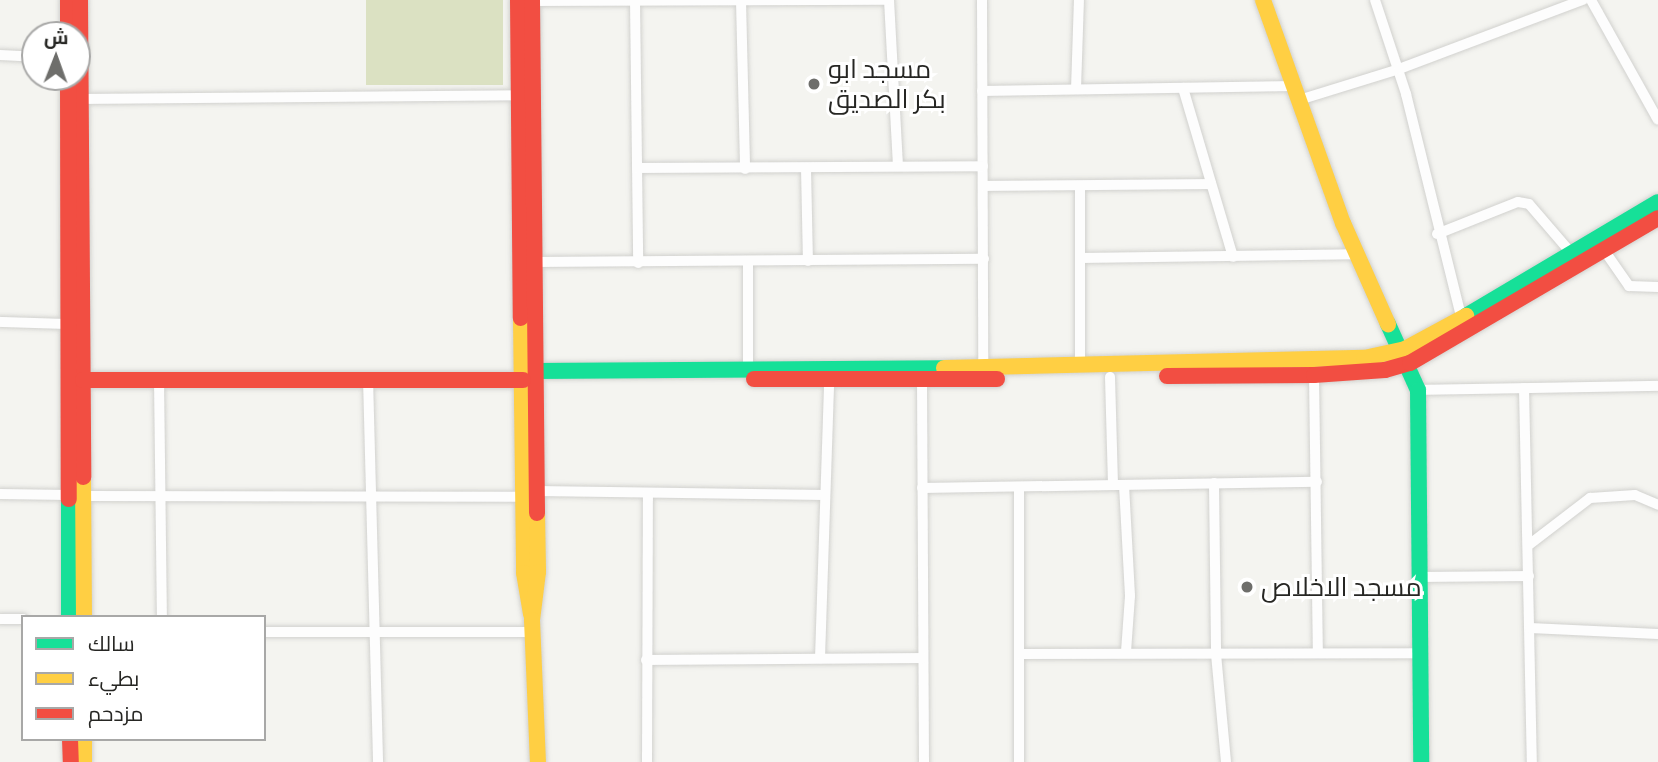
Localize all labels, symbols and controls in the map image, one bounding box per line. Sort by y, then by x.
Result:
north arrow [21,21,91,91]
text: ش [44,25,69,49]
place label: مسجد ابو بكر الصديق [828,53,946,114]
marker: مسجد ابو بكر الصديق [806,76,822,92]
place label: مسجد الاخلاص [1261,571,1422,603]
marker: مسجد الاخلاص [1239,579,1255,595]
legend [21,615,266,741]
text: سالك [88,630,135,657]
text: بطيء [88,665,139,692]
text: مزدحم [88,700,143,727]

